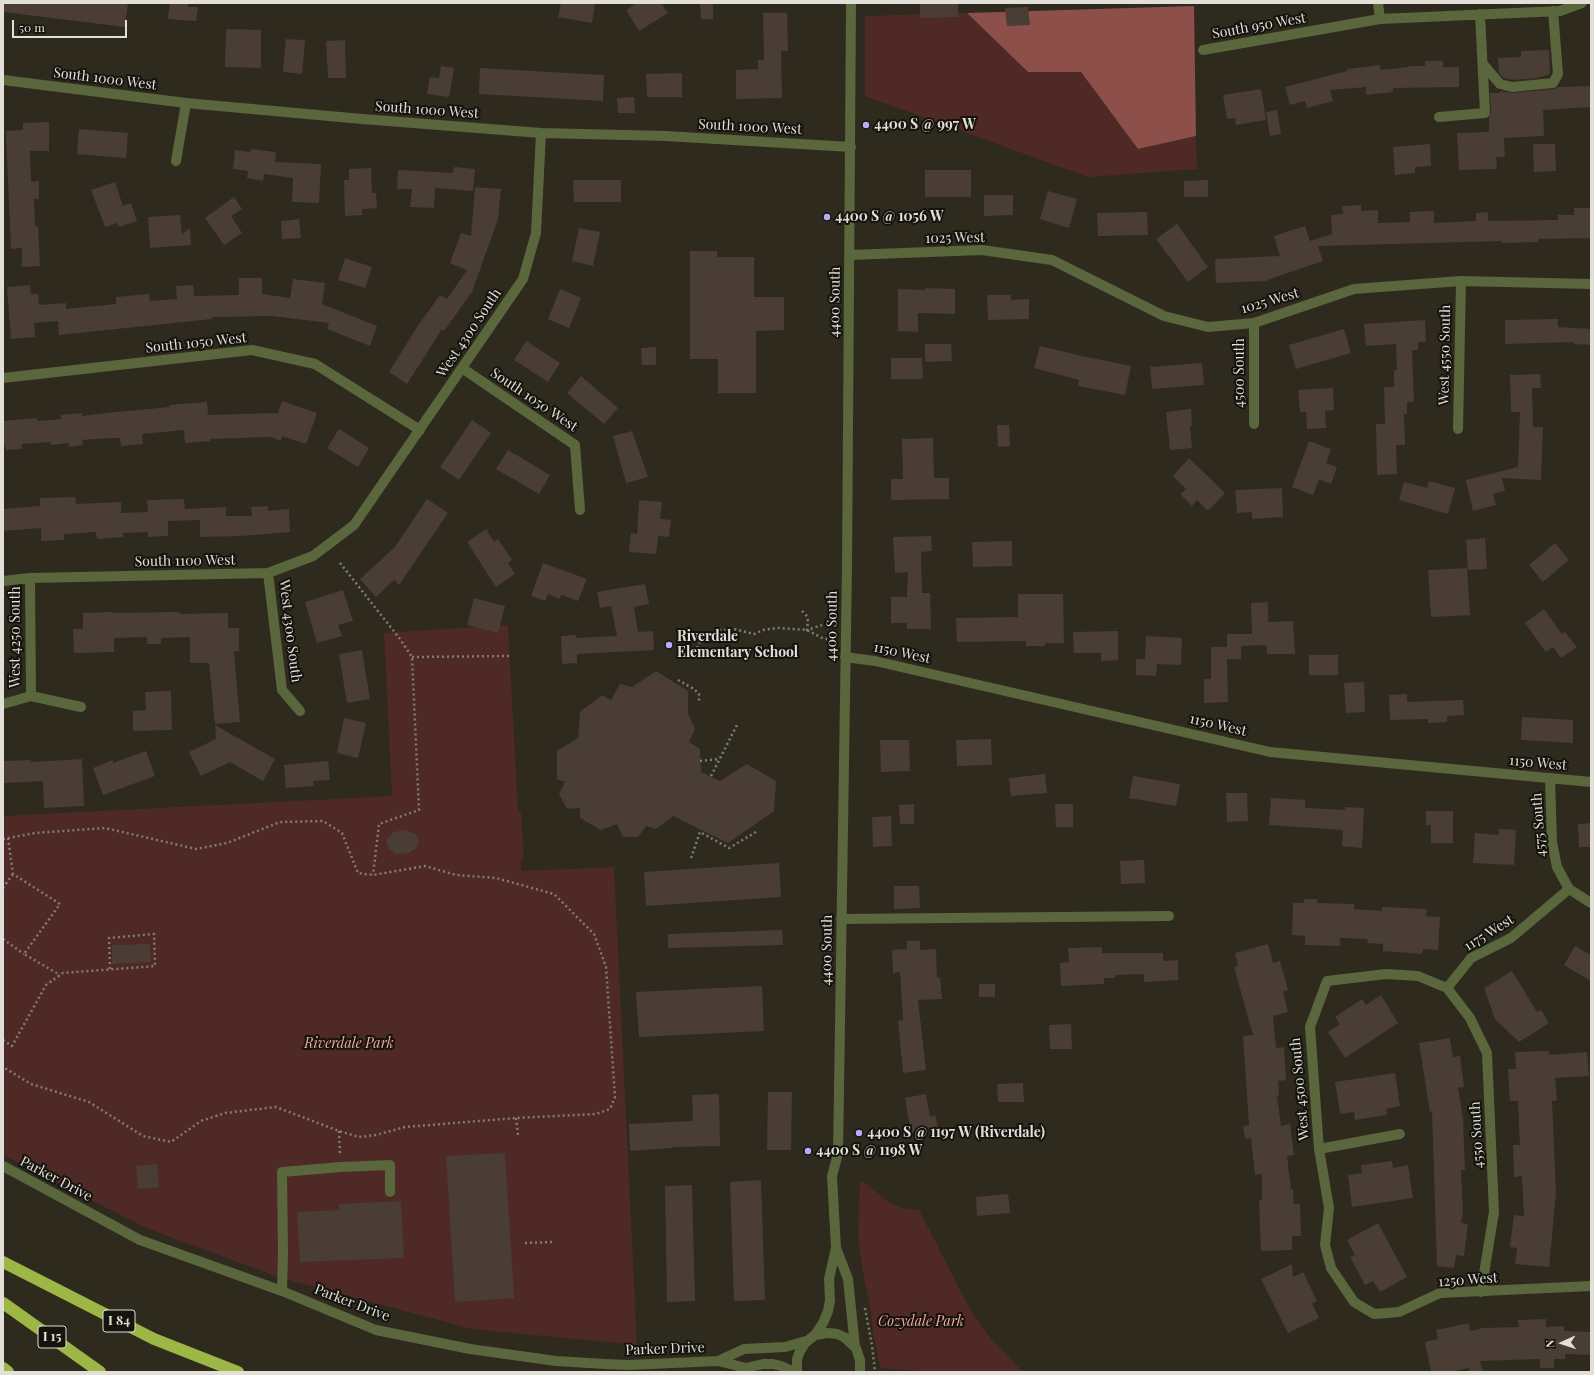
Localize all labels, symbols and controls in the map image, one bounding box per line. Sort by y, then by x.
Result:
street label: South 950 West [1211,9,1307,43]
scale bar [14,12,129,38]
text: 50 m [19,19,45,35]
street label: South 1000 West [52,64,158,94]
street label: South 1000 West [375,98,479,122]
street label: South 1000 West [698,116,802,138]
place label: 4400 S @ 997 W [874,117,976,133]
marker: 4400 S @ 997 W [861,120,871,130]
place label: 4400 S @ 1056 W [835,209,944,225]
marker: 4400 S @ 1056 W [822,212,832,222]
street label: 1025 West [925,229,985,247]
street label: 4400 South [826,267,844,337]
street label: West 4300 South [433,285,505,381]
street label: 1025 West [1239,285,1301,317]
street label: West 4550 South [1436,305,1454,405]
street label: South 1050 West [145,329,247,357]
street label: 4500 South [1232,338,1248,408]
street label: South 1050 West [487,365,581,435]
street label: South 1100 West [135,552,235,570]
street label: West 4300 South [275,579,305,683]
street label: West 4250 South [8,586,24,688]
street label: 4400 South [823,591,841,661]
place label: Riverdale Elementary School [677,629,798,662]
street label: 1150 West [872,639,932,667]
marker: Riverdale Elementary School [664,640,674,650]
street label: 1150 West [1188,710,1248,740]
street label: 1150 West [1508,752,1568,774]
street label: 4575 South [1528,792,1550,858]
street label: 1175 West [1461,911,1517,955]
street label: 4400 South [818,915,836,985]
park label: Riverdale Park [304,1036,394,1052]
street label: West 4500 South [1287,1037,1313,1141]
street label: 4550 South [1467,1101,1487,1169]
place label: 4400 S @ 1197 W (Riverdale) [867,1125,1045,1141]
marker: 4400 S @ 1197 W (Riverdale) [854,1128,864,1138]
place label: 4400 S @ 1198 W [816,1143,922,1159]
marker: 4400 S @ 1198 W [803,1146,813,1156]
street label: Parker Drive [17,1153,95,1205]
street label: 1250 West [1438,1270,1498,1290]
street label: Parker Drive [312,1281,392,1325]
road number: I 84 [103,1310,135,1332]
park label: Cozydale Park [878,1314,964,1330]
north arrow [1542,1323,1582,1363]
road number: I 15 [38,1326,66,1348]
street label: Parker Drive [625,1339,705,1359]
text: N [1542,1339,1557,1348]

